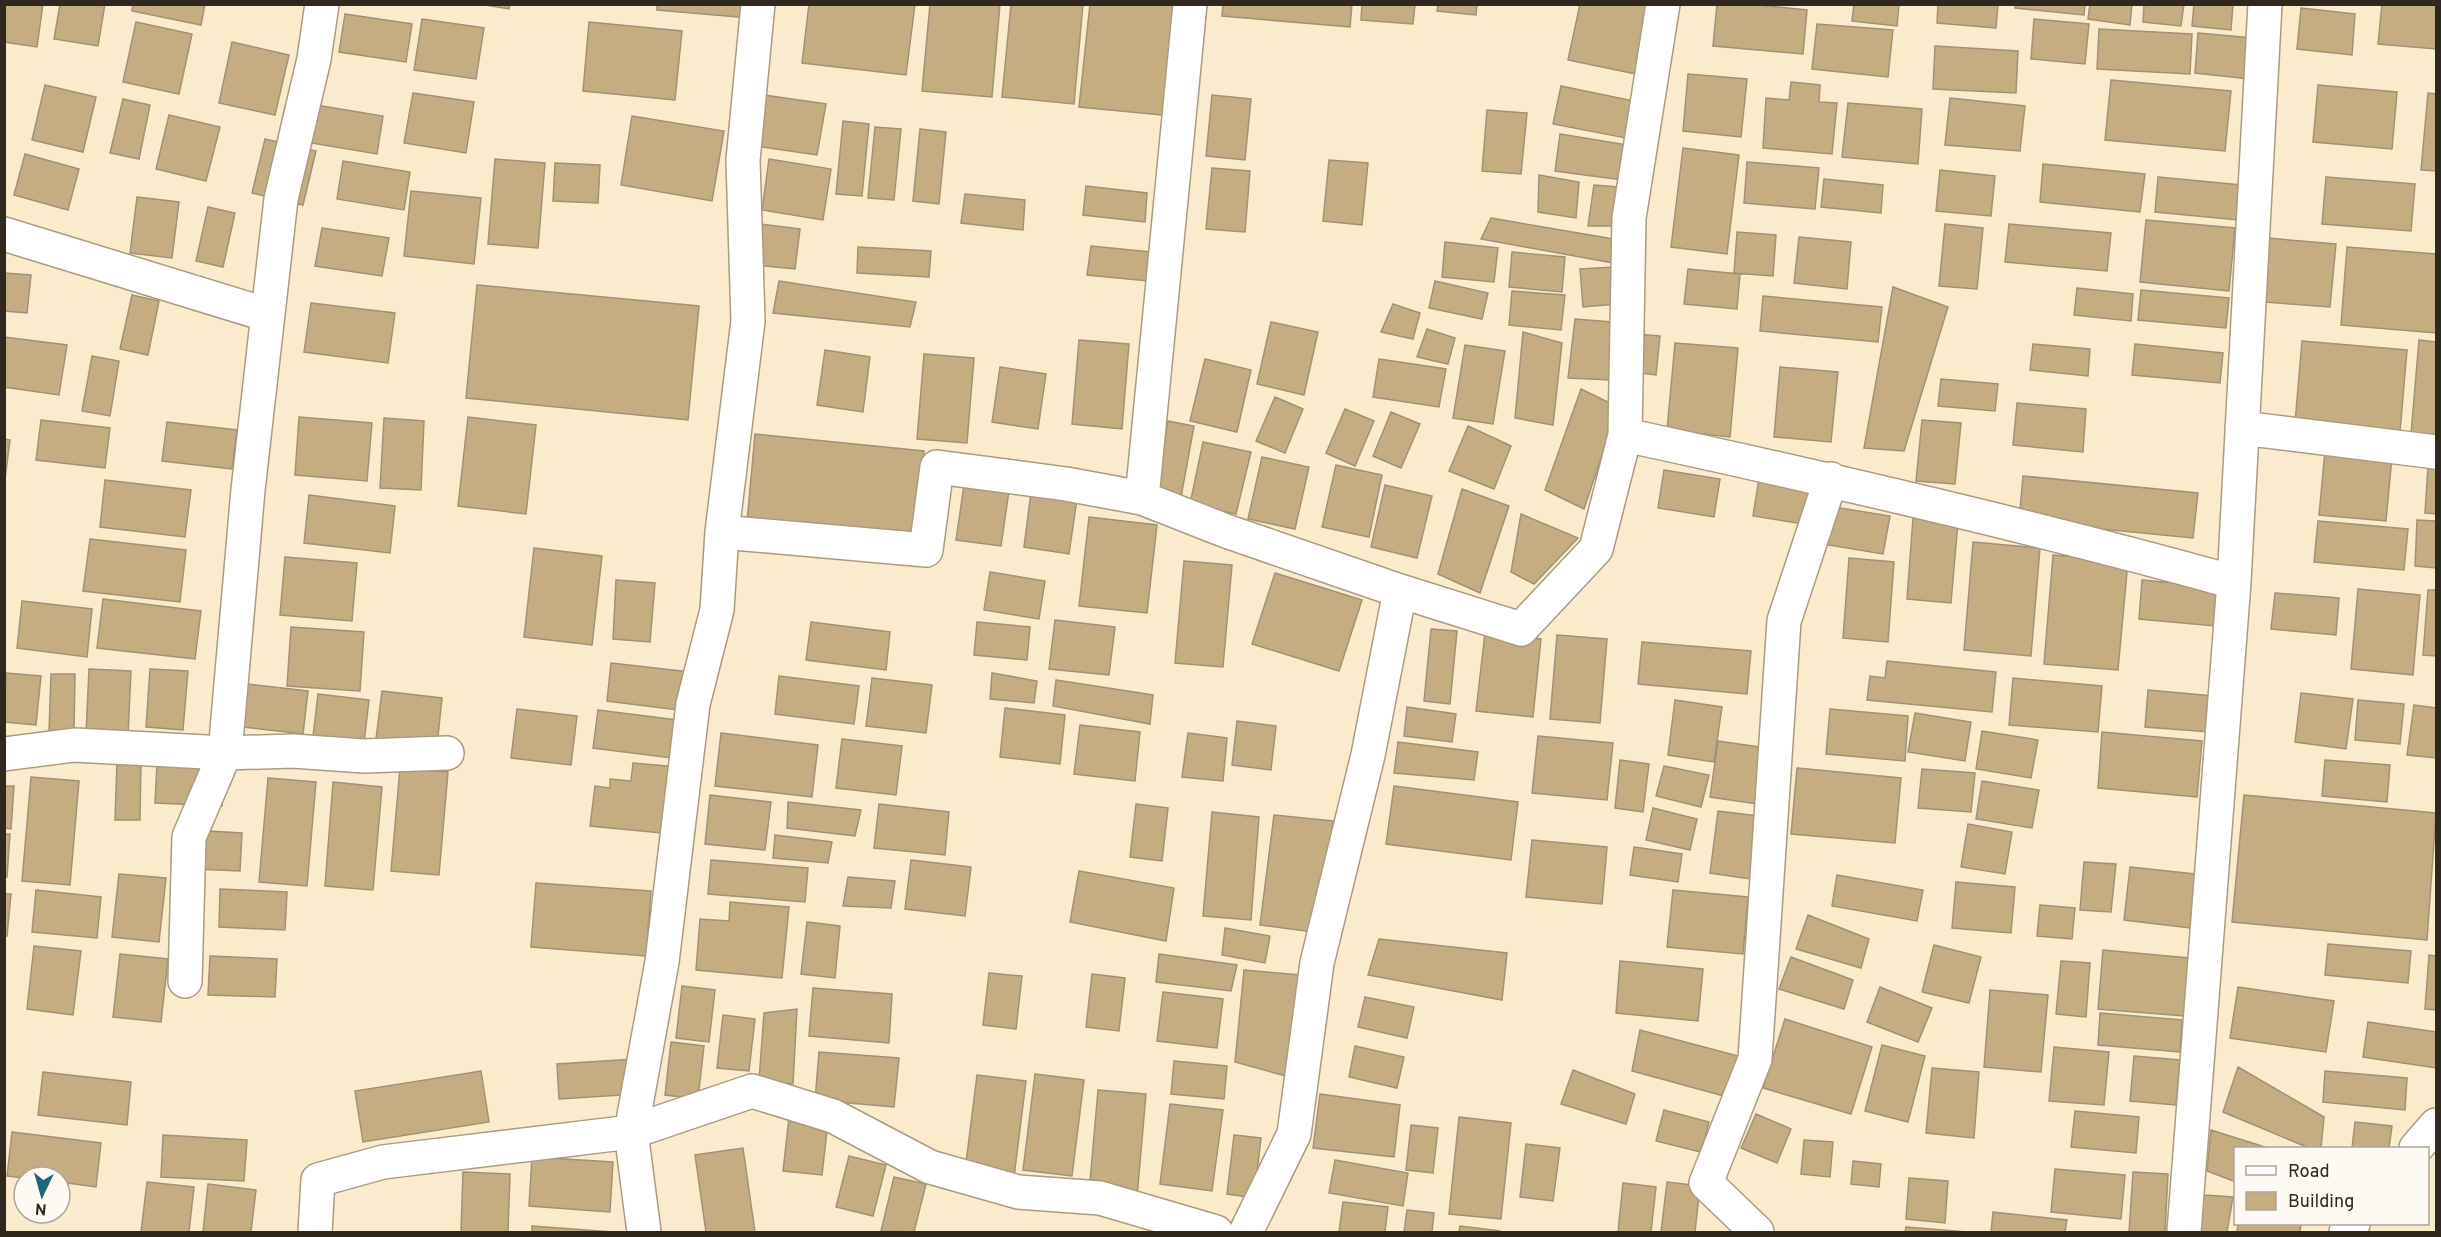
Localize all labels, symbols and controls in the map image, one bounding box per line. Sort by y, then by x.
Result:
legend [2234,1147,2429,1225]
text: Road [2288,1161,2330,1184]
north arrow [12,1165,72,1225]
text: Building [2288,1191,2354,1214]
text: N [34,1197,47,1218]

